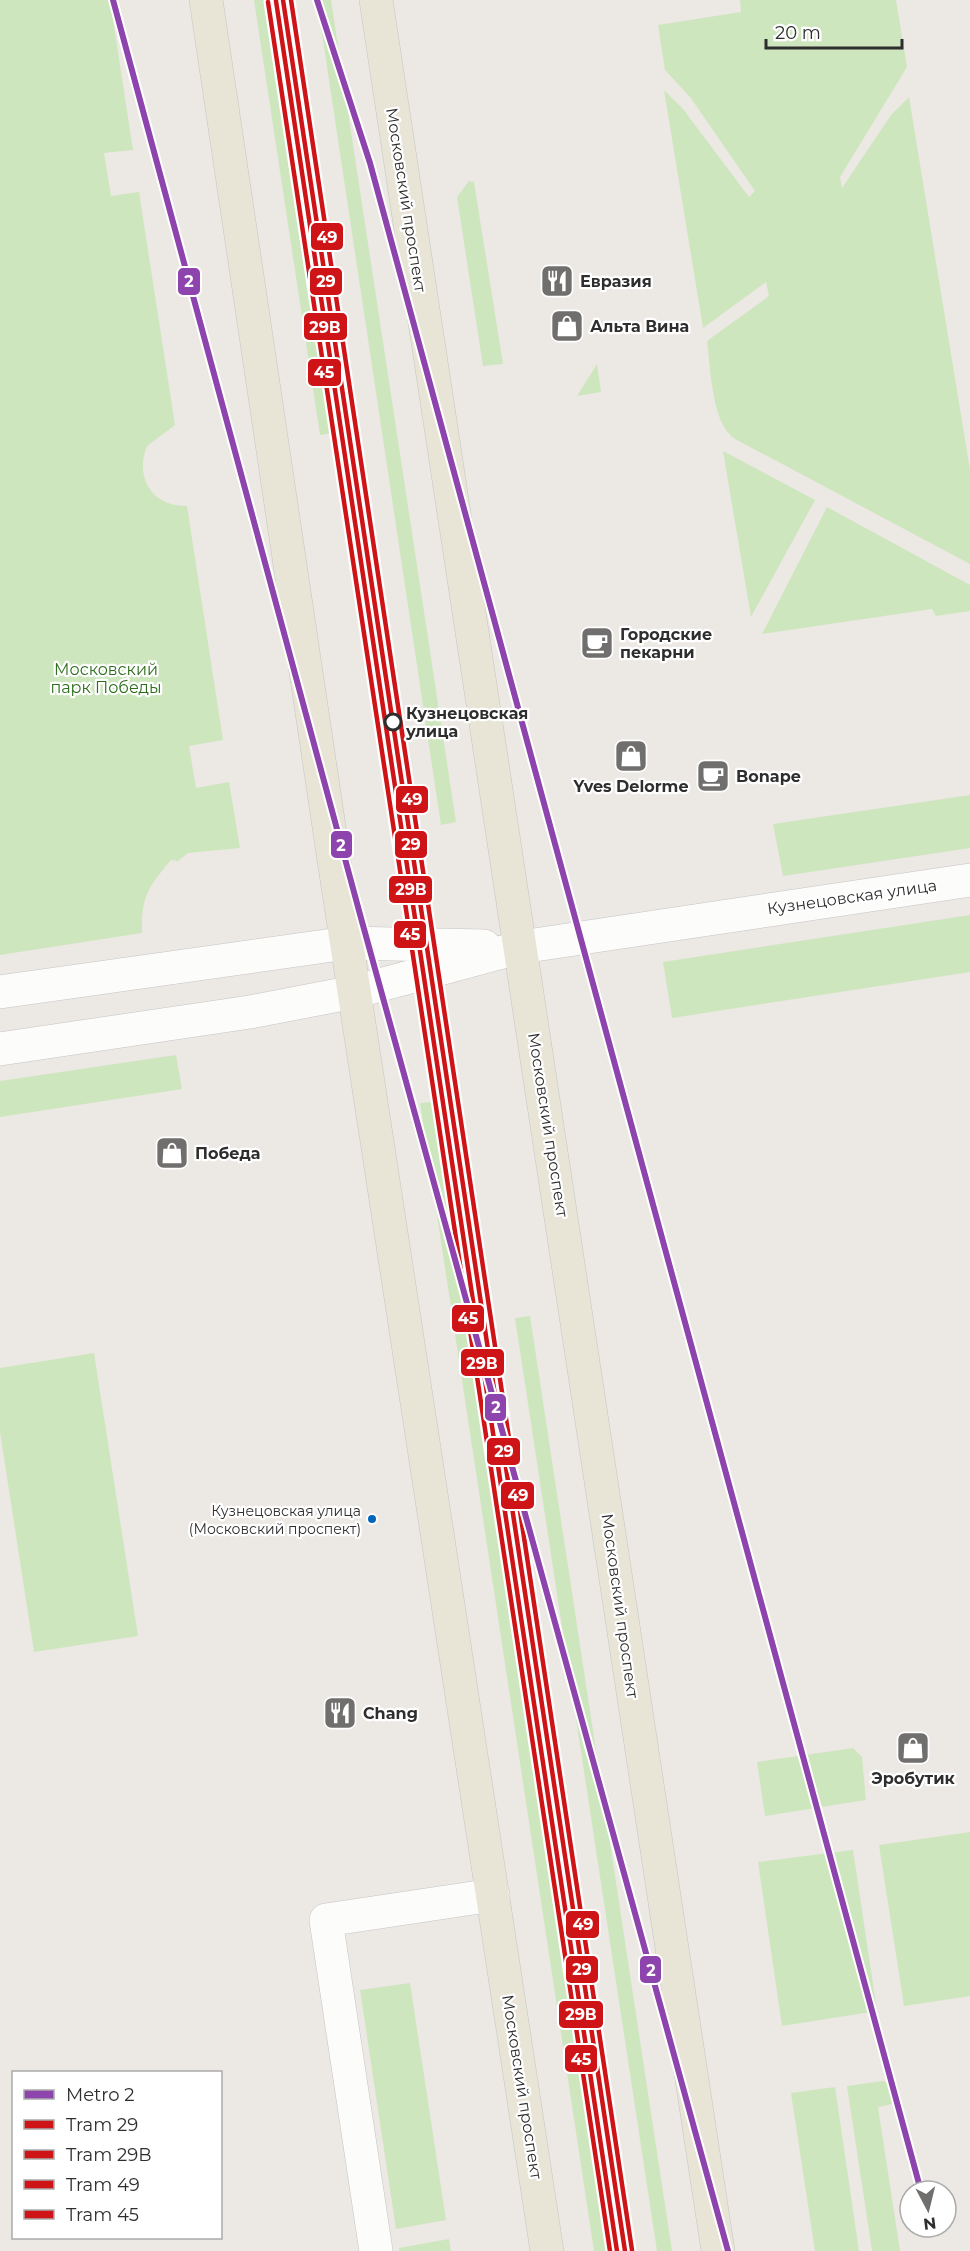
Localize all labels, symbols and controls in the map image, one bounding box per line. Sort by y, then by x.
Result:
scale bar [766,12,902,50]
text: 20 m [775,22,821,44]
street label: Московский проспект [382,106,430,294]
line badge: 49 [310,222,344,251]
text: 49 [316,228,338,247]
restaurant icon: Евразия [539,263,575,299]
line badge: 2 [177,267,201,296]
line badge: 29 [309,267,343,296]
text: 2 [184,272,194,291]
text: 29 [316,272,336,291]
place label: Евразия [580,272,652,291]
shop icon: Альта Вина [549,308,585,344]
line badge: 29В [303,312,348,341]
place label: Альта Вина [590,317,689,336]
text: 29В [309,318,341,337]
line badge: 45 [307,358,342,387]
text: 45 [314,363,335,382]
cafe icon: Городские пекарни [579,625,615,661]
place label: Городские пекарни [620,625,712,662]
park label: Московский парк Победы [50,660,162,697]
place label: Кузнецовская улица [405,704,528,741]
marker: Кузнецовская улица [384,713,402,731]
shop icon: Yves Delorme [613,738,649,774]
cafe icon: Bonape [695,758,731,794]
place label: Bonape [736,767,801,786]
place label: Yves Delorme [573,777,688,796]
line badge: 49 [395,785,429,814]
text: 49 [401,790,423,809]
line badge: 2 [330,830,353,859]
line badge: 29 [394,830,428,859]
text: 29 [401,835,421,854]
text: 2 [336,836,346,855]
line badge: 29В [388,875,433,904]
street label: Кузнецовская улица [766,876,938,918]
text: 29В [395,880,427,899]
line badge: 45 [393,920,427,949]
text: 45 [400,925,421,944]
street label: Московский проспект [524,1031,572,1219]
shop icon: Победа [154,1135,190,1171]
place label: Победа [195,1144,260,1163]
line badge: 45 [451,1304,485,1333]
text: 45 [458,1309,479,1328]
line badge: 29В [460,1348,505,1377]
text: 29В [466,1354,498,1373]
line badge: 2 [484,1393,507,1422]
text: 2 [491,1398,501,1417]
line badge: 29 [486,1437,521,1466]
text: 29 [494,1442,514,1461]
line badge: 49 [500,1481,535,1510]
text: 49 [507,1486,529,1505]
place label: Кузнецовская улица (Московский проспект) [189,1502,361,1538]
street label: Московский проспект [598,1512,642,1700]
marker: Кузнецовская улица (Московский проспект) [366,1513,378,1525]
restaurant icon: Chang [322,1695,358,1731]
place label: Chang [363,1704,418,1723]
shop icon: Эробутик [895,1730,931,1766]
place label: Эробутик [871,1769,956,1788]
line badge: 49 [565,1910,600,1939]
text: 49 [572,1915,594,1934]
line badge: 29 [565,1955,599,1984]
line badge: 2 [639,1955,662,1984]
text: 29 [572,1960,592,1979]
text: 2 [646,1961,656,1980]
street label: Московский проспект [498,1993,546,2181]
line badge: 29В [558,2000,604,2029]
text: 29В [565,2005,597,2024]
line badge: 45 [564,2044,598,2073]
text: 45 [571,2050,592,2069]
legend [12,2071,222,2239]
text: Metro 2 [66,2084,135,2106]
text: Tram 29 [66,2114,138,2136]
text: Tram 29В [66,2144,152,2166]
text: Tram 49 [66,2174,140,2196]
north arrow [898,2179,958,2239]
text: Tram 45 [66,2204,139,2226]
text: N [922,2213,937,2234]

